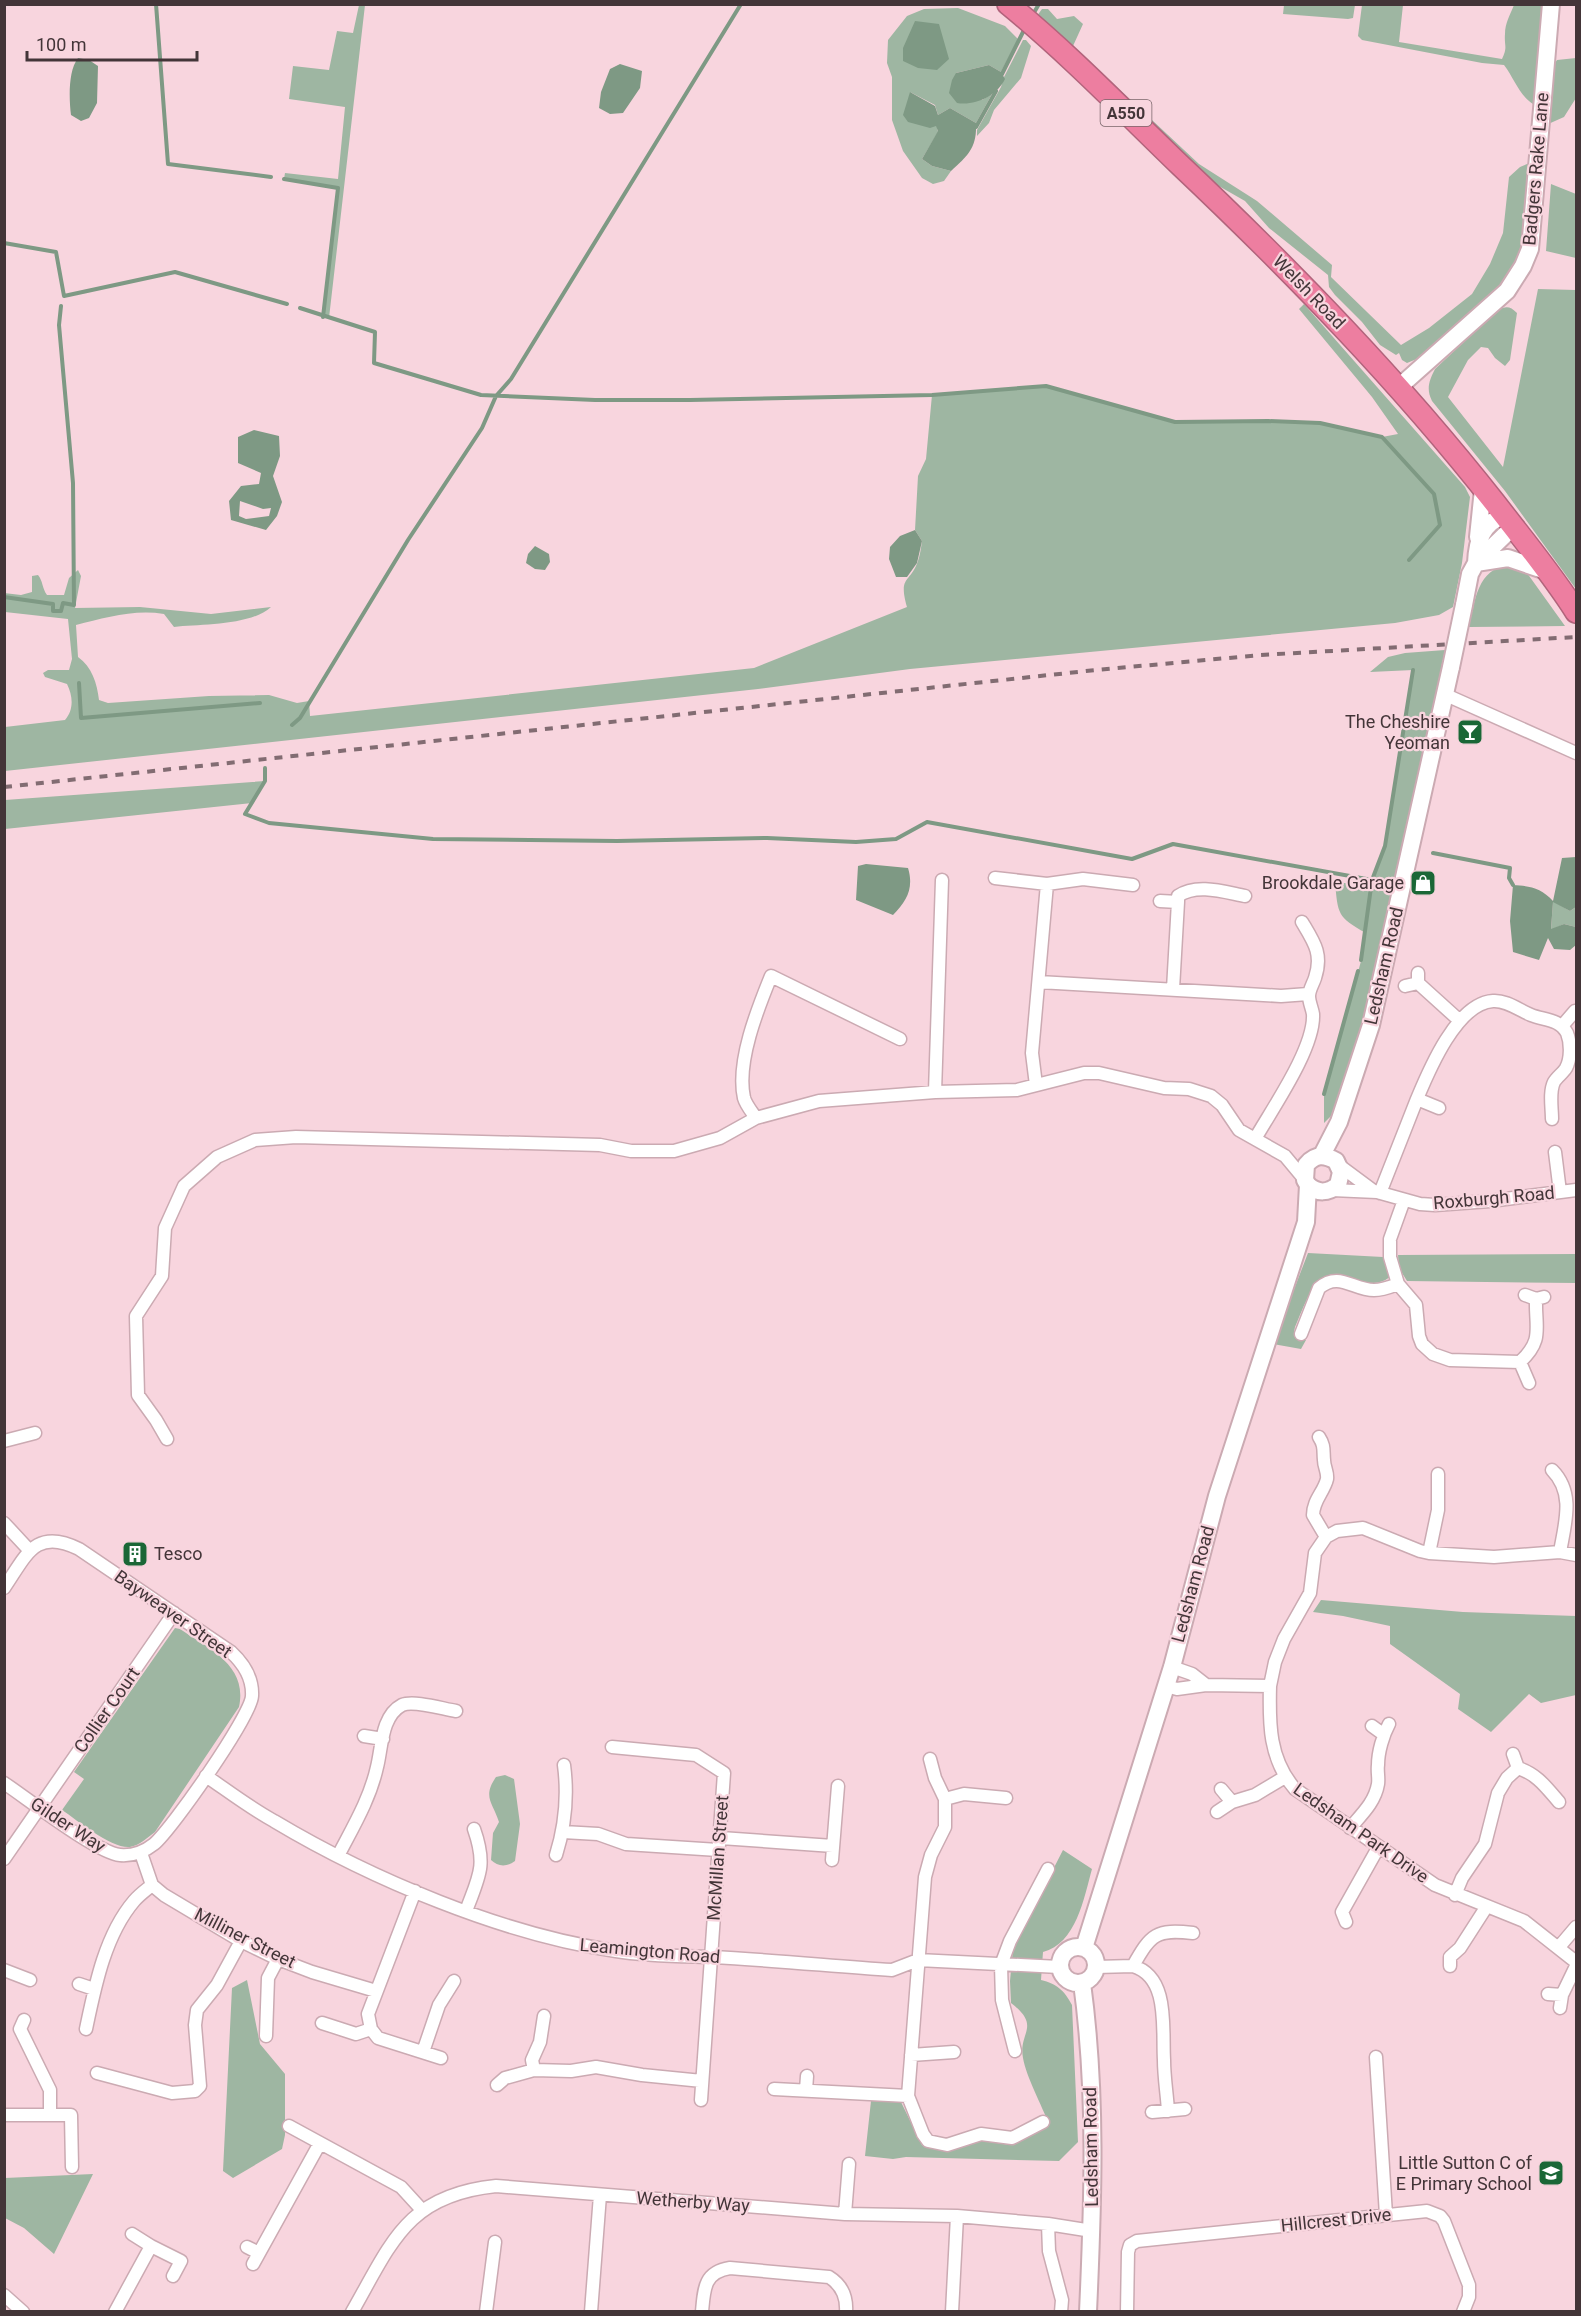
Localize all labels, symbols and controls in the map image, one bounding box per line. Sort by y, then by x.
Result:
scale bar [27,24,196,62]
text: 100 m [36,34,87,55]
street label: Badgers Rake Lane [1518,92,1553,246]
road number: A550 [1100,100,1152,126]
street label: Welsh Road [1269,250,1350,333]
place label: The Cheshire Yeoman [1345,711,1450,753]
bar icon: The Cheshire Yeoman [1455,717,1485,747]
shop icon: Brookdale Garage [1408,868,1438,898]
place label: Brookdale Garage [1262,872,1404,893]
street label: Ledsham Road [1360,905,1407,1027]
street label: Roxburgh Road [1432,1182,1556,1213]
street label: Ledsham Road [1167,1523,1218,1645]
building icon: Tesco [120,1539,150,1569]
place label: Tesco [154,1543,202,1564]
street label: Bayweaver Street [111,1565,236,1662]
street label: Collier Court [69,1663,144,1757]
street label: Ledsham Park Drive [1290,1778,1433,1887]
street label: Gilder Way [27,1793,110,1857]
street label: McMillan Street [703,1794,732,1921]
street label: Milliner Street [191,1903,299,1972]
street label: Leamington Road [579,1934,721,1967]
street label: Ledsham Road [1079,2087,1102,2207]
place label: Little Sutton C of E Primary School [1396,2152,1533,2194]
school or university icon: Little Sutton C of E Primary School [1536,2158,1566,2188]
street label: Wetherby Way [636,2187,751,2216]
street label: Hillcrest Drive [1280,2203,1392,2236]

